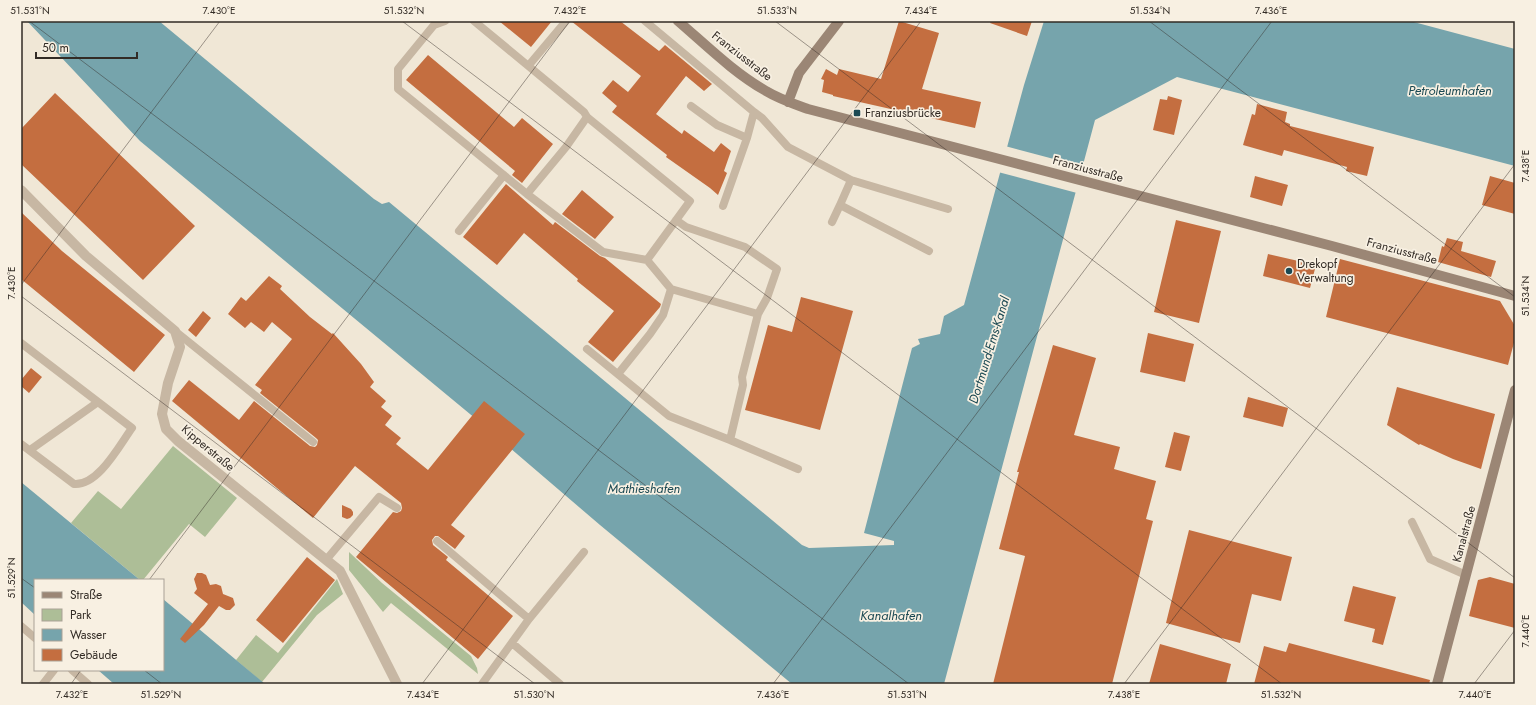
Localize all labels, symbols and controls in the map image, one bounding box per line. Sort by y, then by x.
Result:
text: 51.531°N [10,3,50,18]
text: 7.430°E [203,3,235,18]
text: 51.532°N [384,3,424,18]
text: 7.432°E [554,3,586,18]
text: 51.533°N [757,3,797,18]
text: 7.434°E [905,3,937,18]
text: 51.534°N [1130,3,1170,18]
text: 7.436°E [1255,3,1287,18]
street label: Franziusstraße [708,27,776,85]
scale bar [36,34,137,60]
text: 50 m [42,39,69,57]
water label: Petroleumhafen [1408,81,1492,100]
place label: Franziusbrücke [865,104,941,122]
marker: Franziusbrücke [852,108,862,118]
text: 7.438°E [1518,150,1533,182]
street label: Franziusstraße [1051,151,1125,187]
street label: Franziusstraße [1365,233,1439,269]
place label: Drekopf Verwaltung [1297,255,1354,287]
marker: Drekopf Verwaltung [1284,266,1294,276]
text: 7.430°E [4,267,19,299]
text: 51.534°N [1518,276,1533,316]
water label: Dortmund-Ems-Kanal [964,293,1015,406]
street label: Kipperstraße [178,420,238,476]
water label: Mathieshafen [608,479,681,498]
street label: Kanalstraße [1448,504,1480,564]
text: 51.529°N [4,558,19,598]
legend [34,579,164,671]
text: Straße [70,586,102,604]
text: Park [70,606,92,624]
water label: Kanalhafen [860,606,922,625]
text: 7.440°E [1518,614,1533,648]
text: Wasser [70,626,107,644]
text: Gebäude [70,646,117,664]
text: 7.432°E [56,687,88,702]
text: 51.529°N [141,687,181,702]
text: 7.434°E [407,687,439,702]
text: 51.530°N [514,687,554,702]
text: 7.436°E [757,687,789,702]
text: 51.531°N [887,687,927,702]
text: 7.438°E [1108,687,1140,702]
text: 51.532°N [1261,687,1301,702]
text: 7.440°E [1458,687,1492,702]

